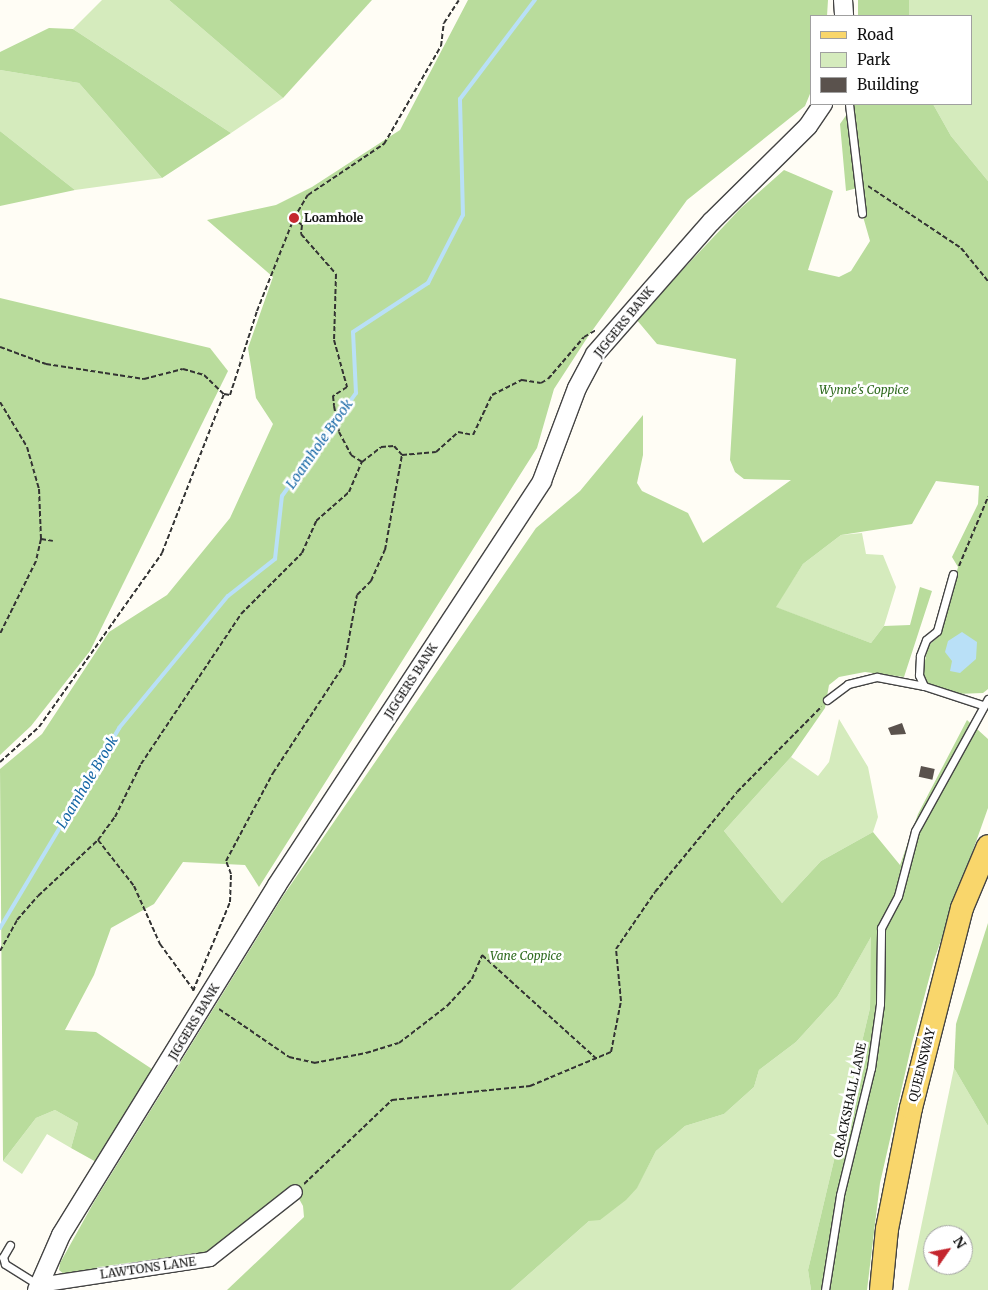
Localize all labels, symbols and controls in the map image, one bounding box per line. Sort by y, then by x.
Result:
legend [810,15,973,105]
text: Road [857,25,893,44]
text: Park [857,50,890,69]
text: Building [857,75,919,94]
place label: Loamhole [304,211,363,225]
marker: Loamhole [288,212,300,224]
street label: JIGGERS BANK [591,284,657,360]
park label: Wynne's Coppice [819,383,909,397]
water label: Loamhole Brook [282,396,356,492]
street label: JIGGERS BANK [381,641,441,721]
water label: Loamhole Brook [53,733,121,831]
park label: Vane Coppice [490,949,562,963]
street label: JIGGERS BANK [166,981,222,1063]
street label: QUEENSWAY [906,1027,938,1103]
street label: CRACKSHALL LANE [831,1041,869,1159]
north arrow [923,1225,973,1275]
text: N [949,1233,970,1252]
street label: LAWTONS LANE [99,1254,197,1282]

